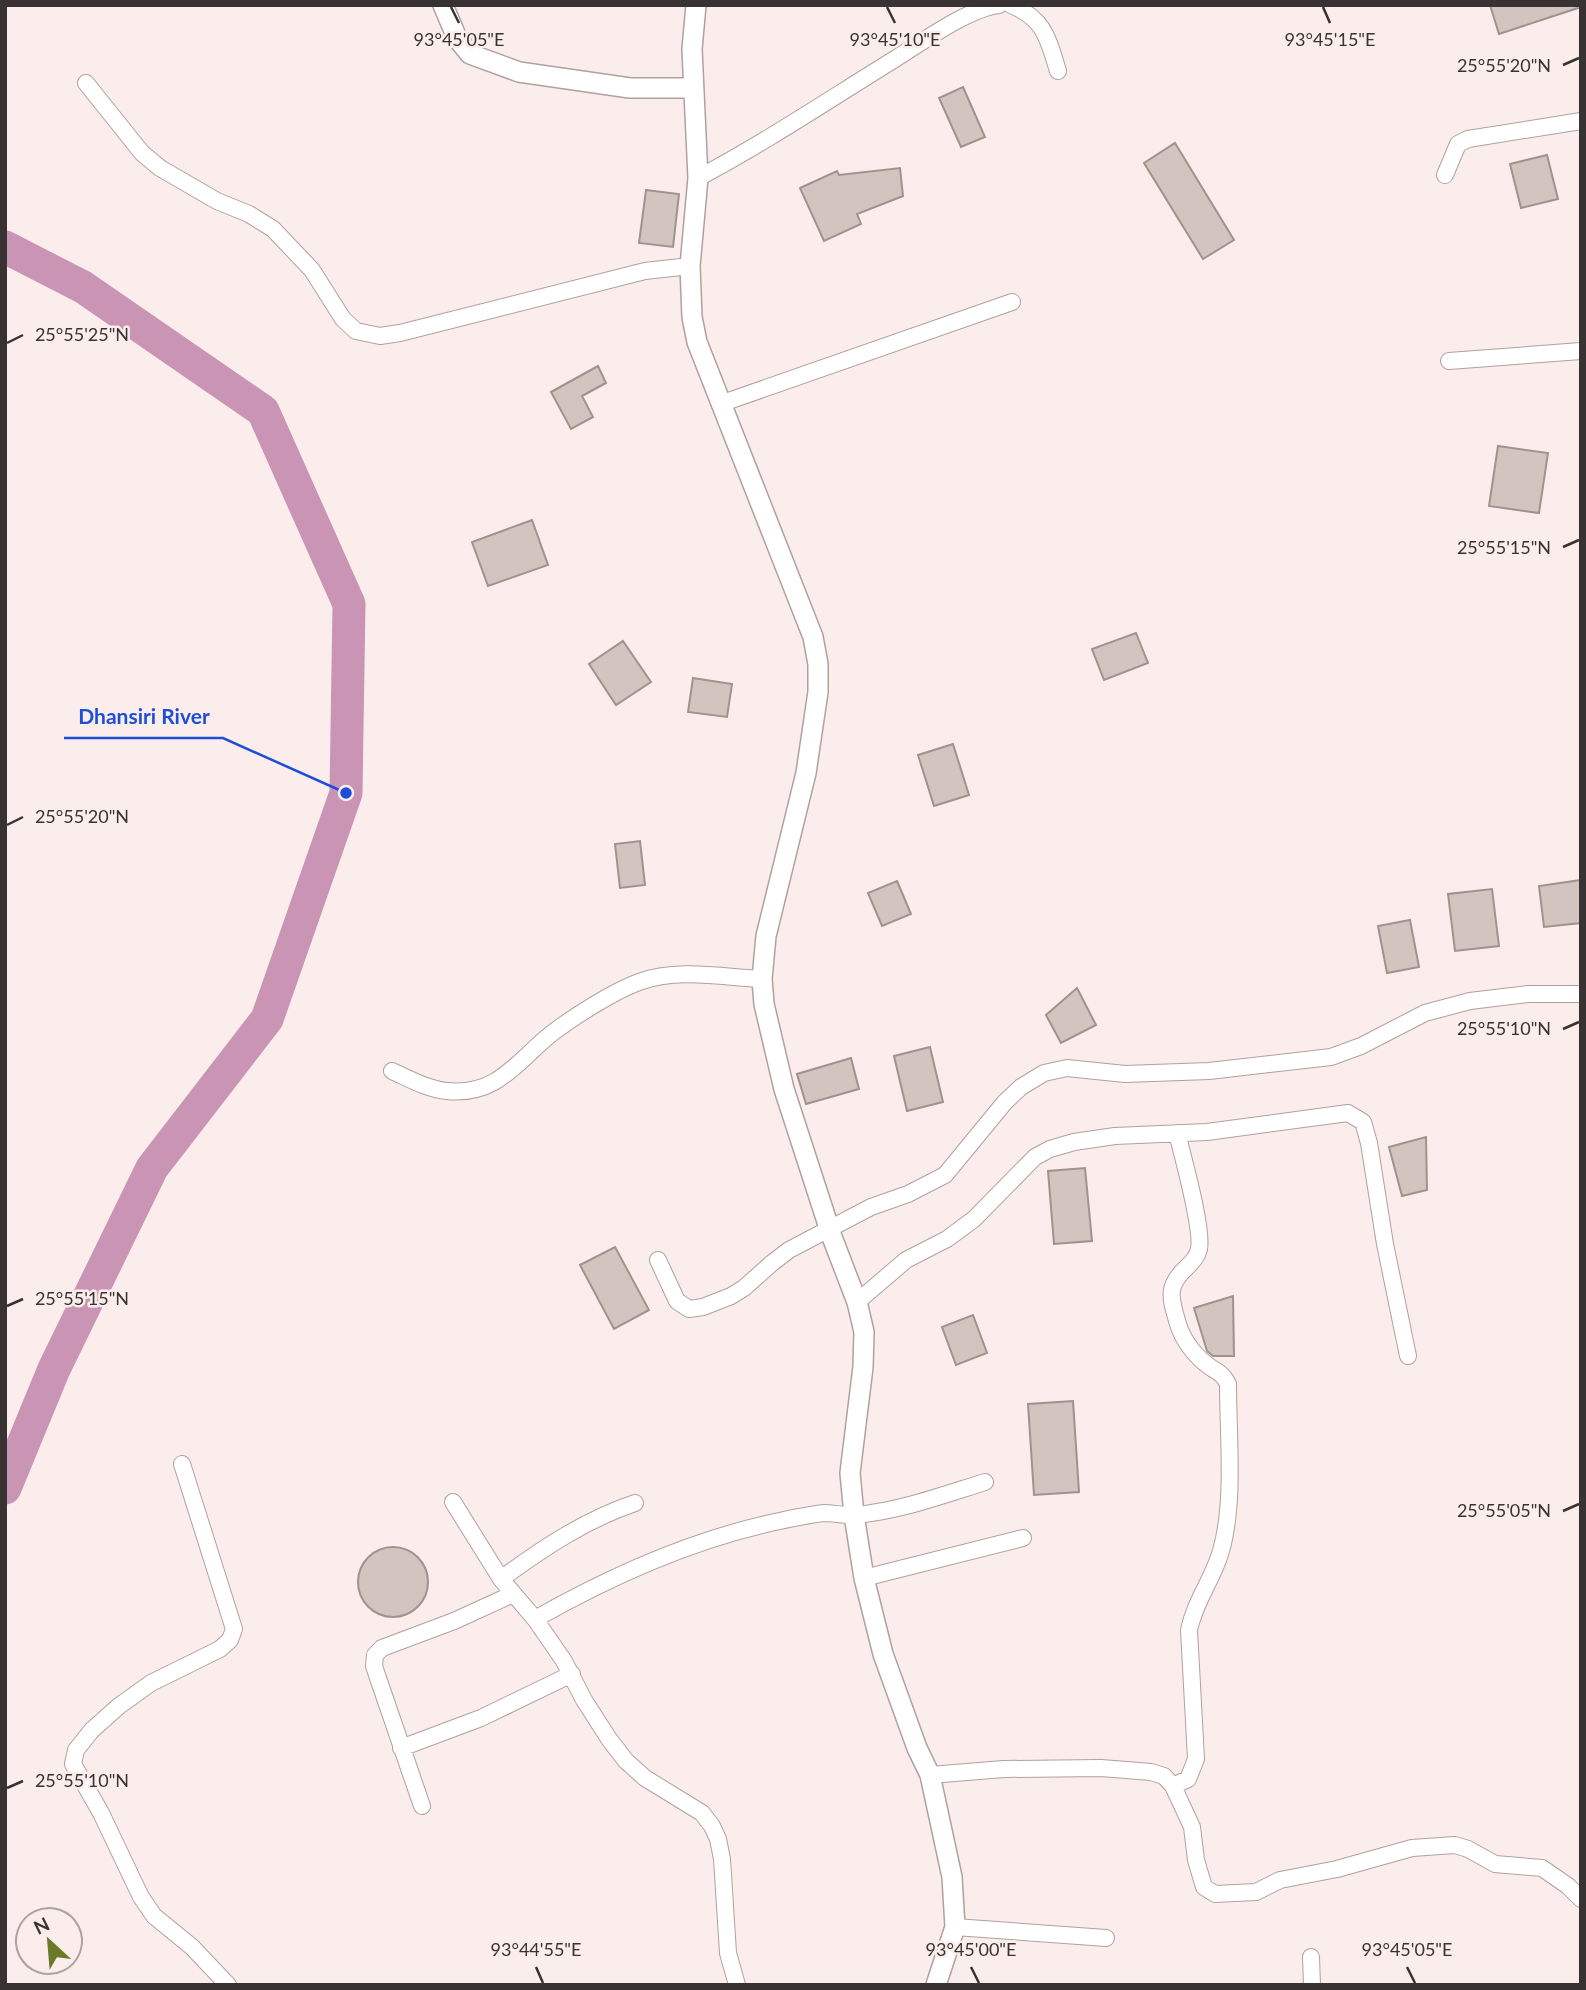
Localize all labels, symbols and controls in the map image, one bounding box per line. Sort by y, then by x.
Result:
text: 93°45'05"E [414,28,504,50]
text: 93°45'10"E [850,28,940,50]
text: 93°45'15"E [1285,28,1375,50]
text: 25°55'20"N [1457,54,1551,76]
text: 25°55'25"N [35,323,129,345]
text: 25°55'15"N [1457,536,1551,558]
callout: Dhansiri River [64,696,223,738]
text: Dhansiri River [78,703,210,728]
text: 25°55'20"N [35,805,129,827]
text: 25°55'10"N [1457,1017,1551,1039]
text: 25°55'15"N [35,1287,129,1309]
text: 25°55'05"N [1457,1499,1551,1521]
text: 25°55'10"N [35,1769,129,1791]
north arrow [14,1906,84,1976]
text: N [30,1912,53,1939]
text: 93°44'55"E [491,1938,581,1960]
text: 93°45'00"E [926,1938,1016,1960]
text: 93°45'05"E [1362,1938,1452,1960]

